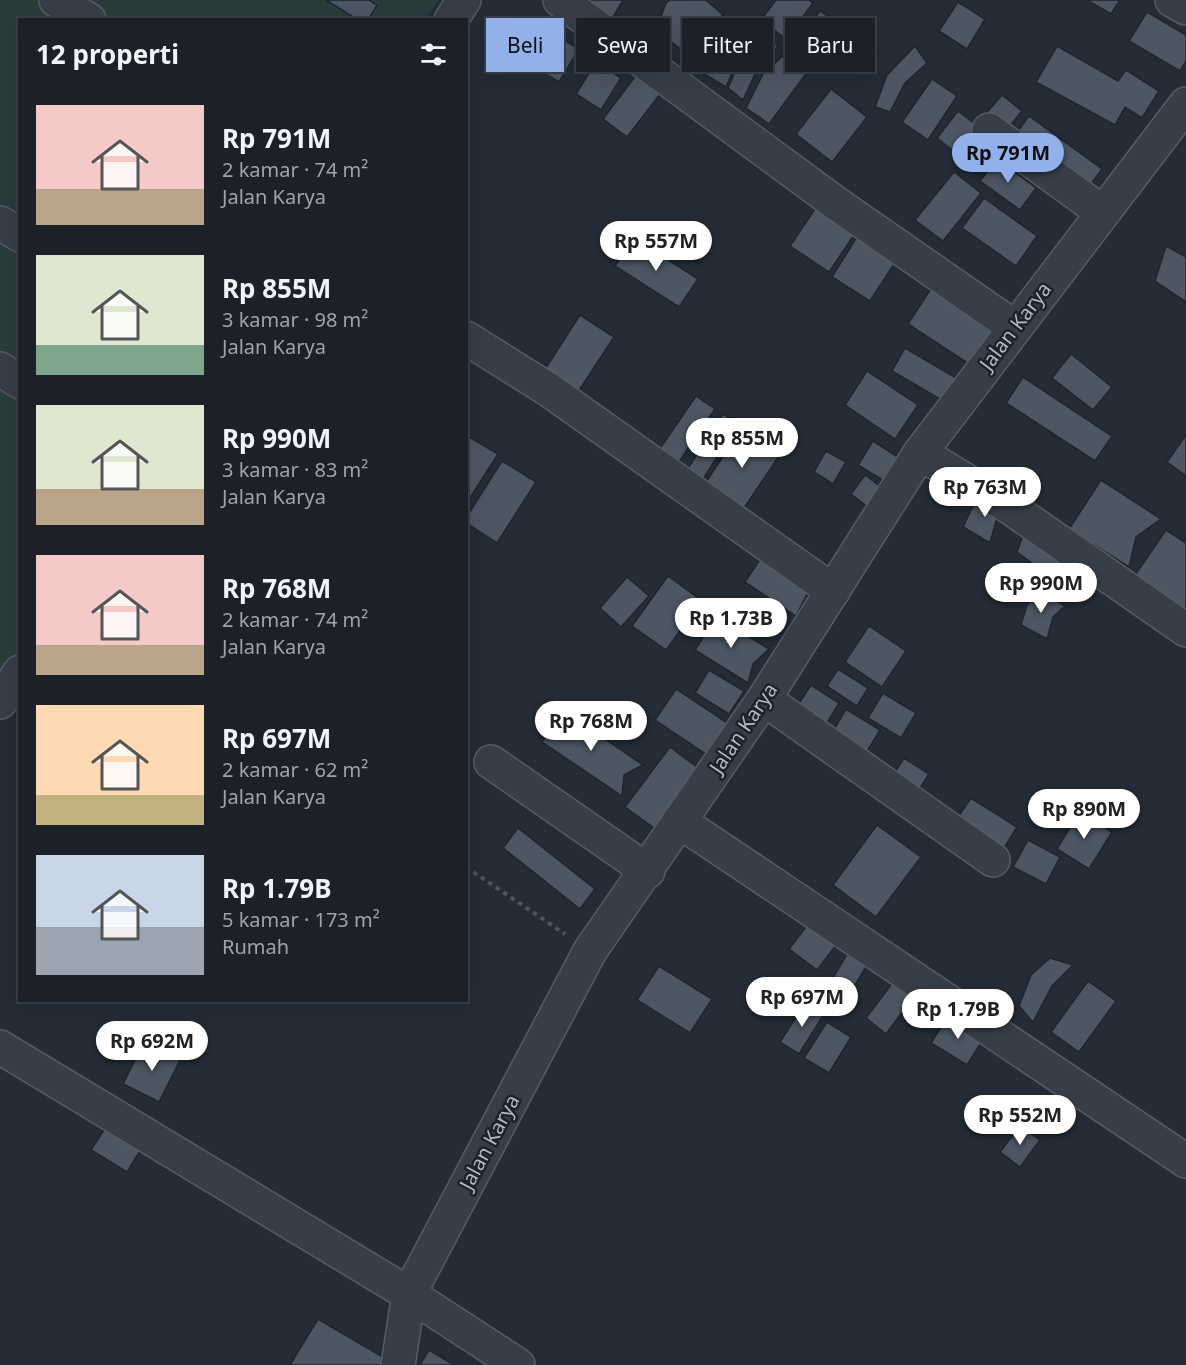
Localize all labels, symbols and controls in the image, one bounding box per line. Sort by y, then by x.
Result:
chip: Beli [486,18,564,72]
chip: Sewa [576,18,670,72]
chip: Filter [682,18,773,72]
chip: Baru [785,18,875,72]
text: 12 properti [36,36,179,72]
icon: filters [417,38,450,71]
text: Rp 791M [222,120,331,156]
icon: home [84,129,156,201]
pin: Rp 791M [953,133,1063,184]
text: Rp 791M [966,139,1050,166]
text: 2 kamar · 74 m² [222,156,368,183]
text: Jalan Karya [222,183,326,210]
pin: Rp 557M [601,221,711,272]
text: Rp 557M [614,227,698,254]
text: Rp 855M [222,270,331,306]
street label: Jalan Karya [972,276,1057,377]
icon: home [84,279,156,351]
text: 3 kamar · 98 m² [222,306,368,333]
text: Jalan Karya [222,333,326,360]
pin: Rp 855M [687,418,797,469]
text: Rp 990M [222,420,331,456]
text: Rp 855M [700,424,784,451]
icon: home [84,429,156,501]
text: 3 kamar · 83 m² [222,456,368,483]
pin: Rp 763M [930,467,1040,518]
text: Rp 763M [943,473,1027,500]
text: Jalan Karya [222,483,326,510]
pin: Rp 990M [986,563,1096,614]
text: Rp 990M [999,569,1083,596]
text: Rp 768M [222,570,331,606]
icon: home [84,579,156,651]
pin: Rp 1.73B [669,598,793,649]
text: Rp 1.73B [689,604,773,631]
text: 2 kamar · 74 m² [222,606,368,633]
text: Jalan Karya [222,633,326,660]
street label: Jalan Karya [702,677,783,780]
pin: Rp 768M [536,701,646,752]
text: Rp 768M [549,707,633,734]
text: Rp 697M [222,720,331,756]
icon: home [84,729,156,801]
text: 2 kamar · 62 m² [222,756,368,783]
text: Jalan Karya [222,783,326,810]
pin: Rp 890M [1029,789,1139,840]
text: Rp 890M [1042,795,1126,822]
text: Rp 1.79B [222,870,331,906]
icon: home [84,879,156,951]
text: 5 kamar · 173 m² [222,906,380,933]
text: Rumah [222,933,289,960]
pin: Rp 697M [747,977,857,1028]
text: Rp 697M [760,983,844,1010]
pin: Rp 1.79B [896,989,1020,1040]
text: Rp 1.79B [916,995,1000,1022]
pin: Rp 692M [97,1021,207,1072]
text: Rp 692M [110,1027,194,1054]
street label: Jalan Karya [452,1090,525,1196]
pin: Rp 552M [965,1095,1075,1146]
text: Rp 552M [978,1101,1062,1128]

